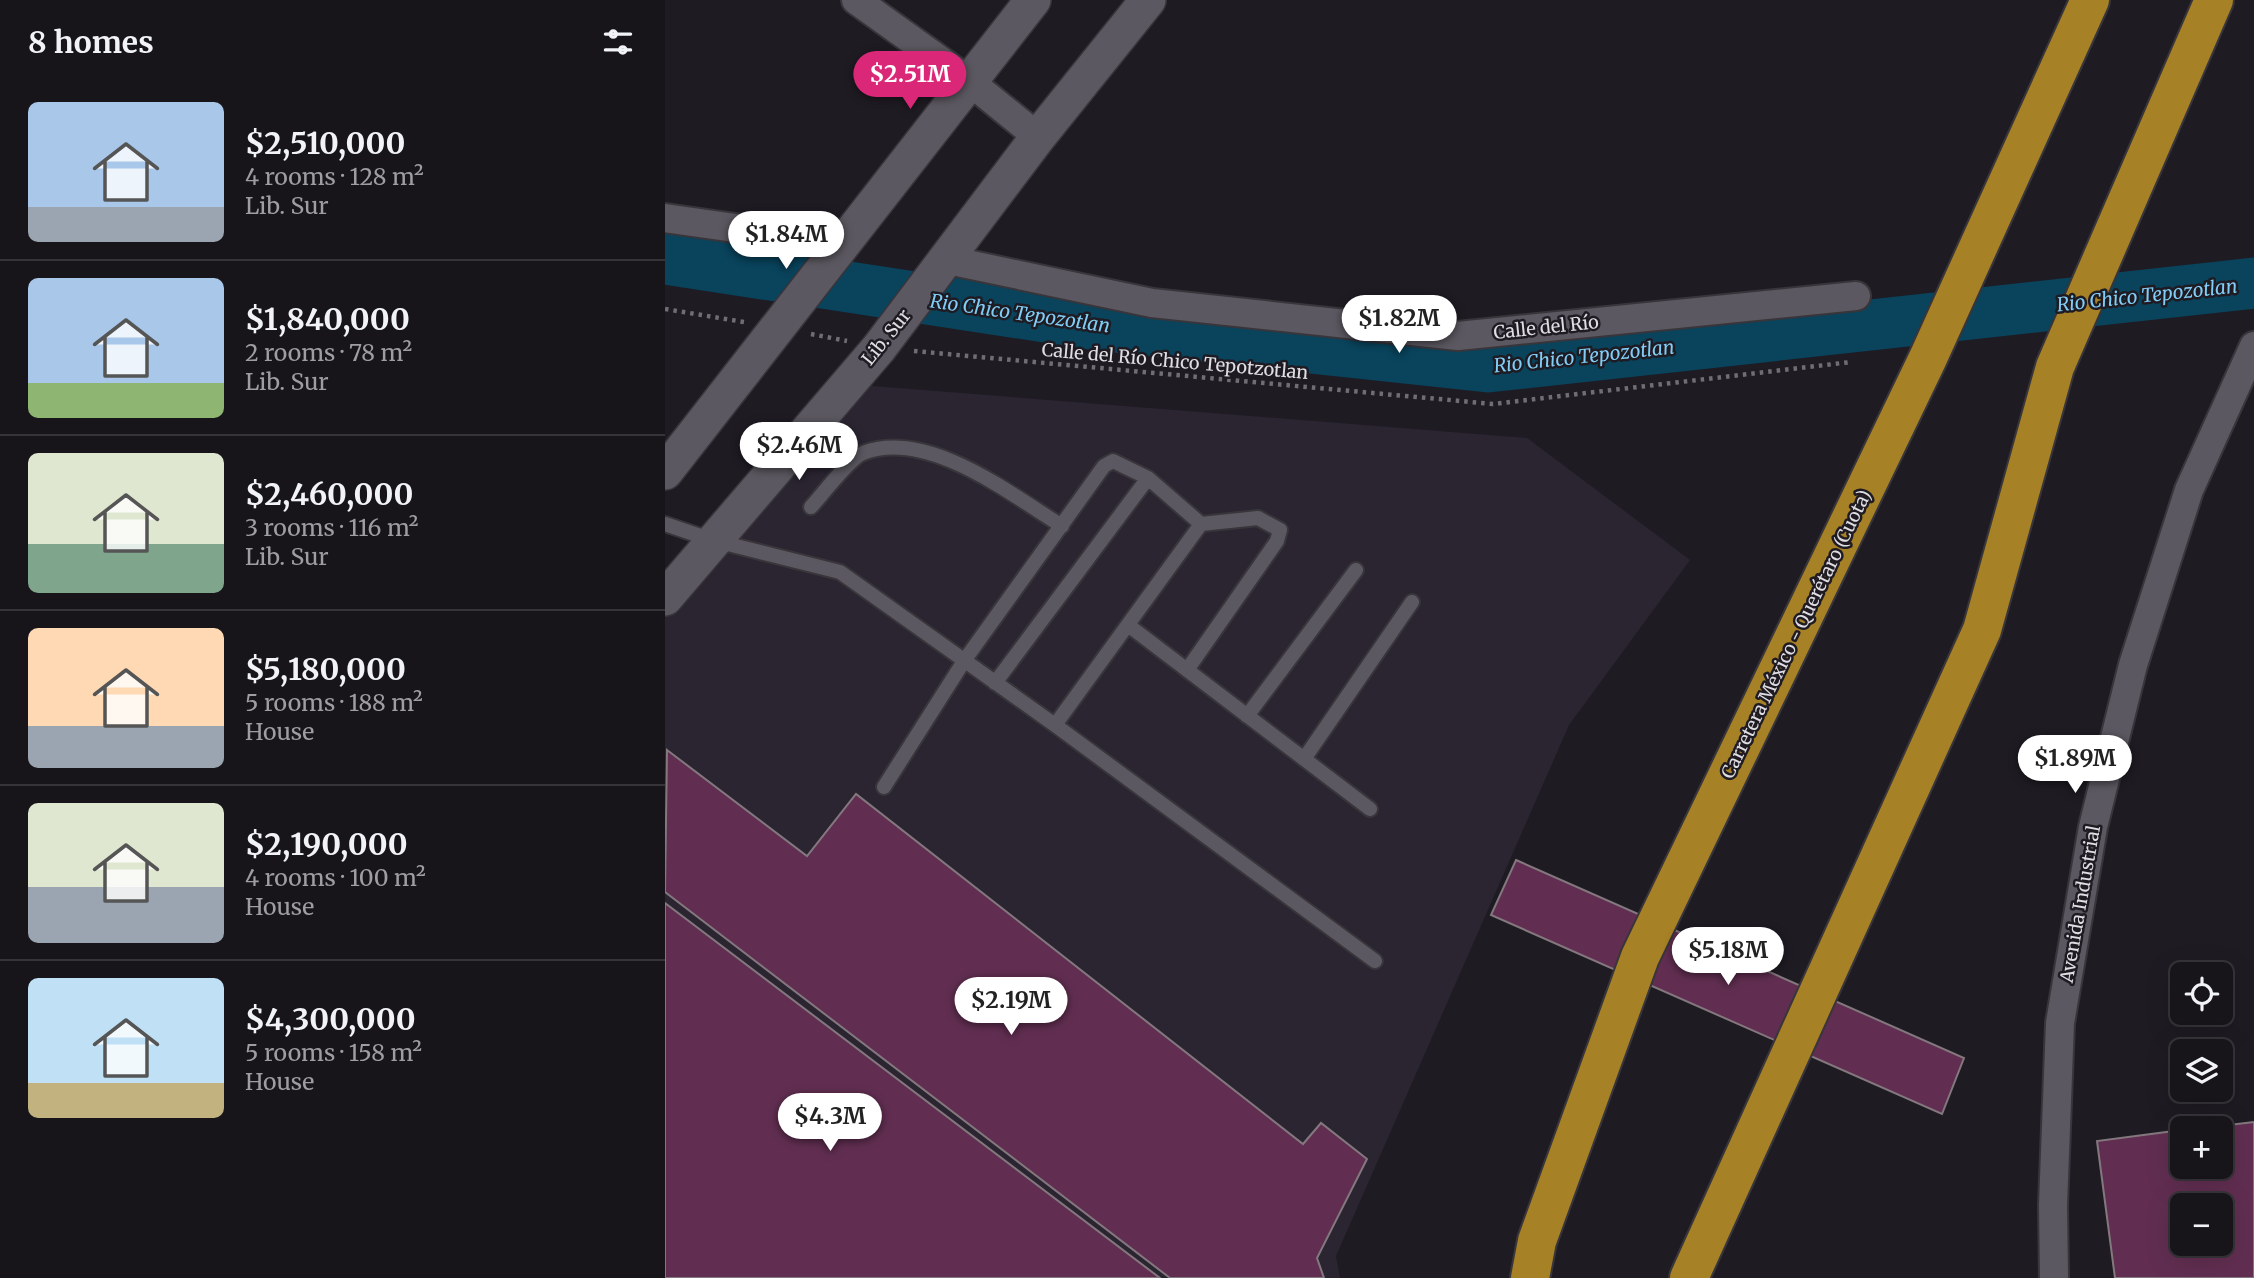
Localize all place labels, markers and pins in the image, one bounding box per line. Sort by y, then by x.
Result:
pin: $2.51M [853,52,967,111]
pin: $1.84M [729,212,843,271]
pin: $1.82M [1342,296,1456,355]
pin: $2.46M [742,422,856,482]
pin: $1.89M [2018,736,2132,795]
pin: $5.18M [1671,928,1785,987]
pin: $2.19M [954,978,1068,1037]
pin: $4.3M [781,1094,879,1153]

